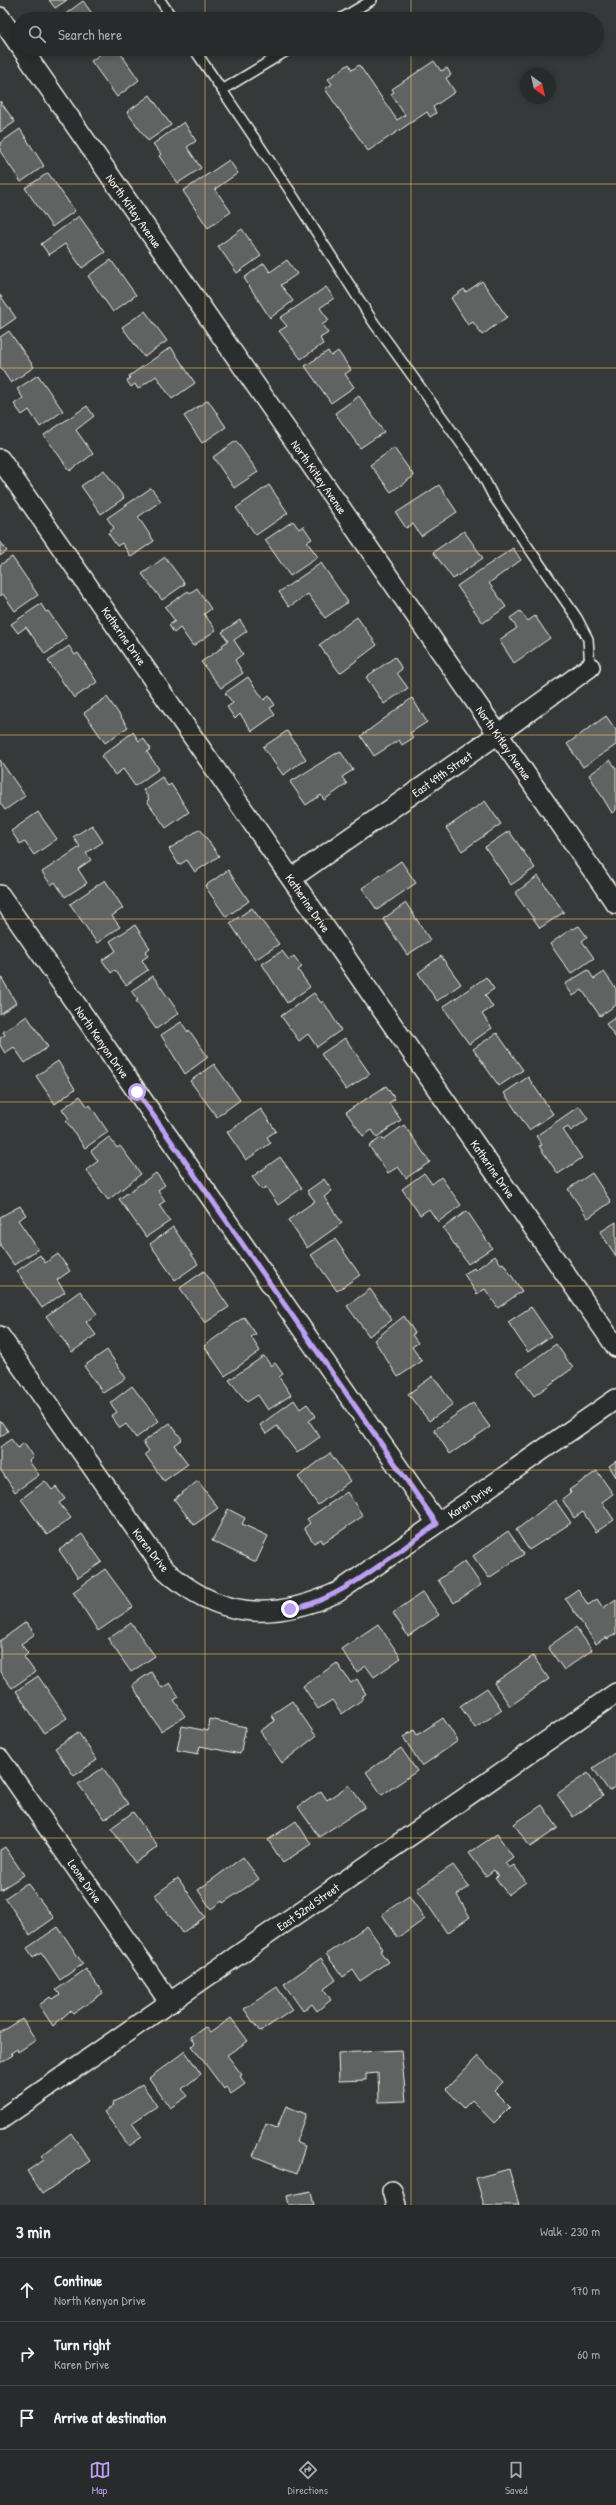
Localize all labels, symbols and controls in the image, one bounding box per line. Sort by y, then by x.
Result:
search box [12,12,604,56]
icon: search [26,23,48,45]
text: Search here [58,24,122,45]
north arrow [520,68,556,104]
street label: North Kitley Avenue [102,170,166,252]
street label: North Kitley Avenue [287,436,351,518]
street label: Katherine Drive [98,603,151,669]
street label: North Kitley Avenue [472,702,536,784]
street label: East 49th Street [408,746,476,801]
street label: Katherine Drive [282,870,335,936]
street label: North Kenyon Drive [71,1002,133,1082]
route start [128,1083,146,1101]
street label: Katherine Drive [467,1136,520,1202]
street label: Karen Drive [444,1479,496,1523]
street label: Karen Drive [129,1525,174,1576]
route end [281,1600,299,1618]
street label: Leone Drive [64,1856,106,1906]
street label: East 52nd Street [273,1879,343,1935]
text: 3 min [16,2220,51,2243]
text: Walk · 230 m [540,2222,600,2240]
text: Continue [54,2270,102,2291]
icon: ahead [16,2279,38,2301]
text: 170 m [571,2281,600,2299]
text: North Kenyon Drive [54,2291,146,2309]
text: Turn right [54,2334,110,2355]
icon: right [16,2343,38,2365]
text: 60 m [577,2345,600,2363]
text: Karen Drive [54,2355,109,2373]
icon: arrive [16,2407,38,2429]
text: Arrive at destination [54,2407,166,2428]
tab: Map [89,2459,111,2497]
tab: Directions [288,2459,328,2497]
tab: Saved [505,2459,527,2497]

